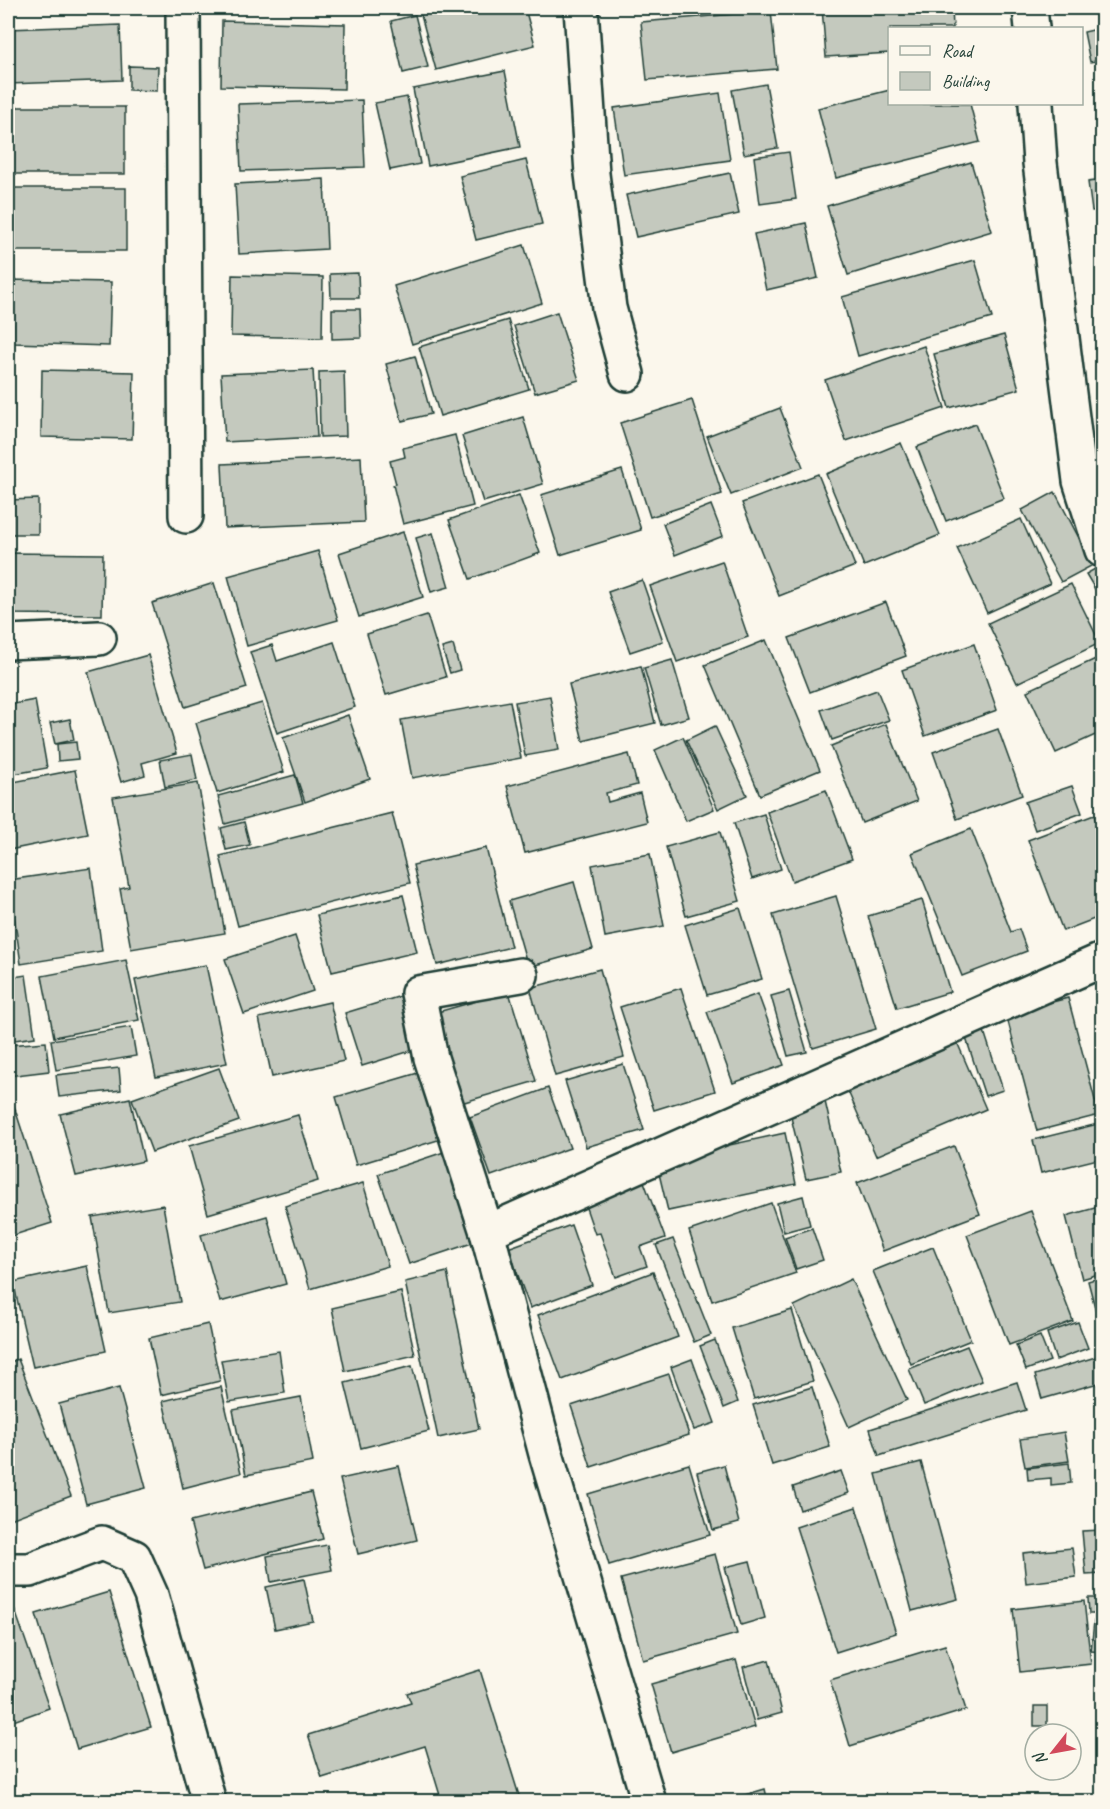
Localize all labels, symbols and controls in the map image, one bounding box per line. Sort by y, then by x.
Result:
legend [888,27,1083,105]
text: Road [942,40,975,62]
text: Building [942,70,991,92]
north arrow [1023,1722,1083,1782]
text: N [1028,1747,1052,1769]

